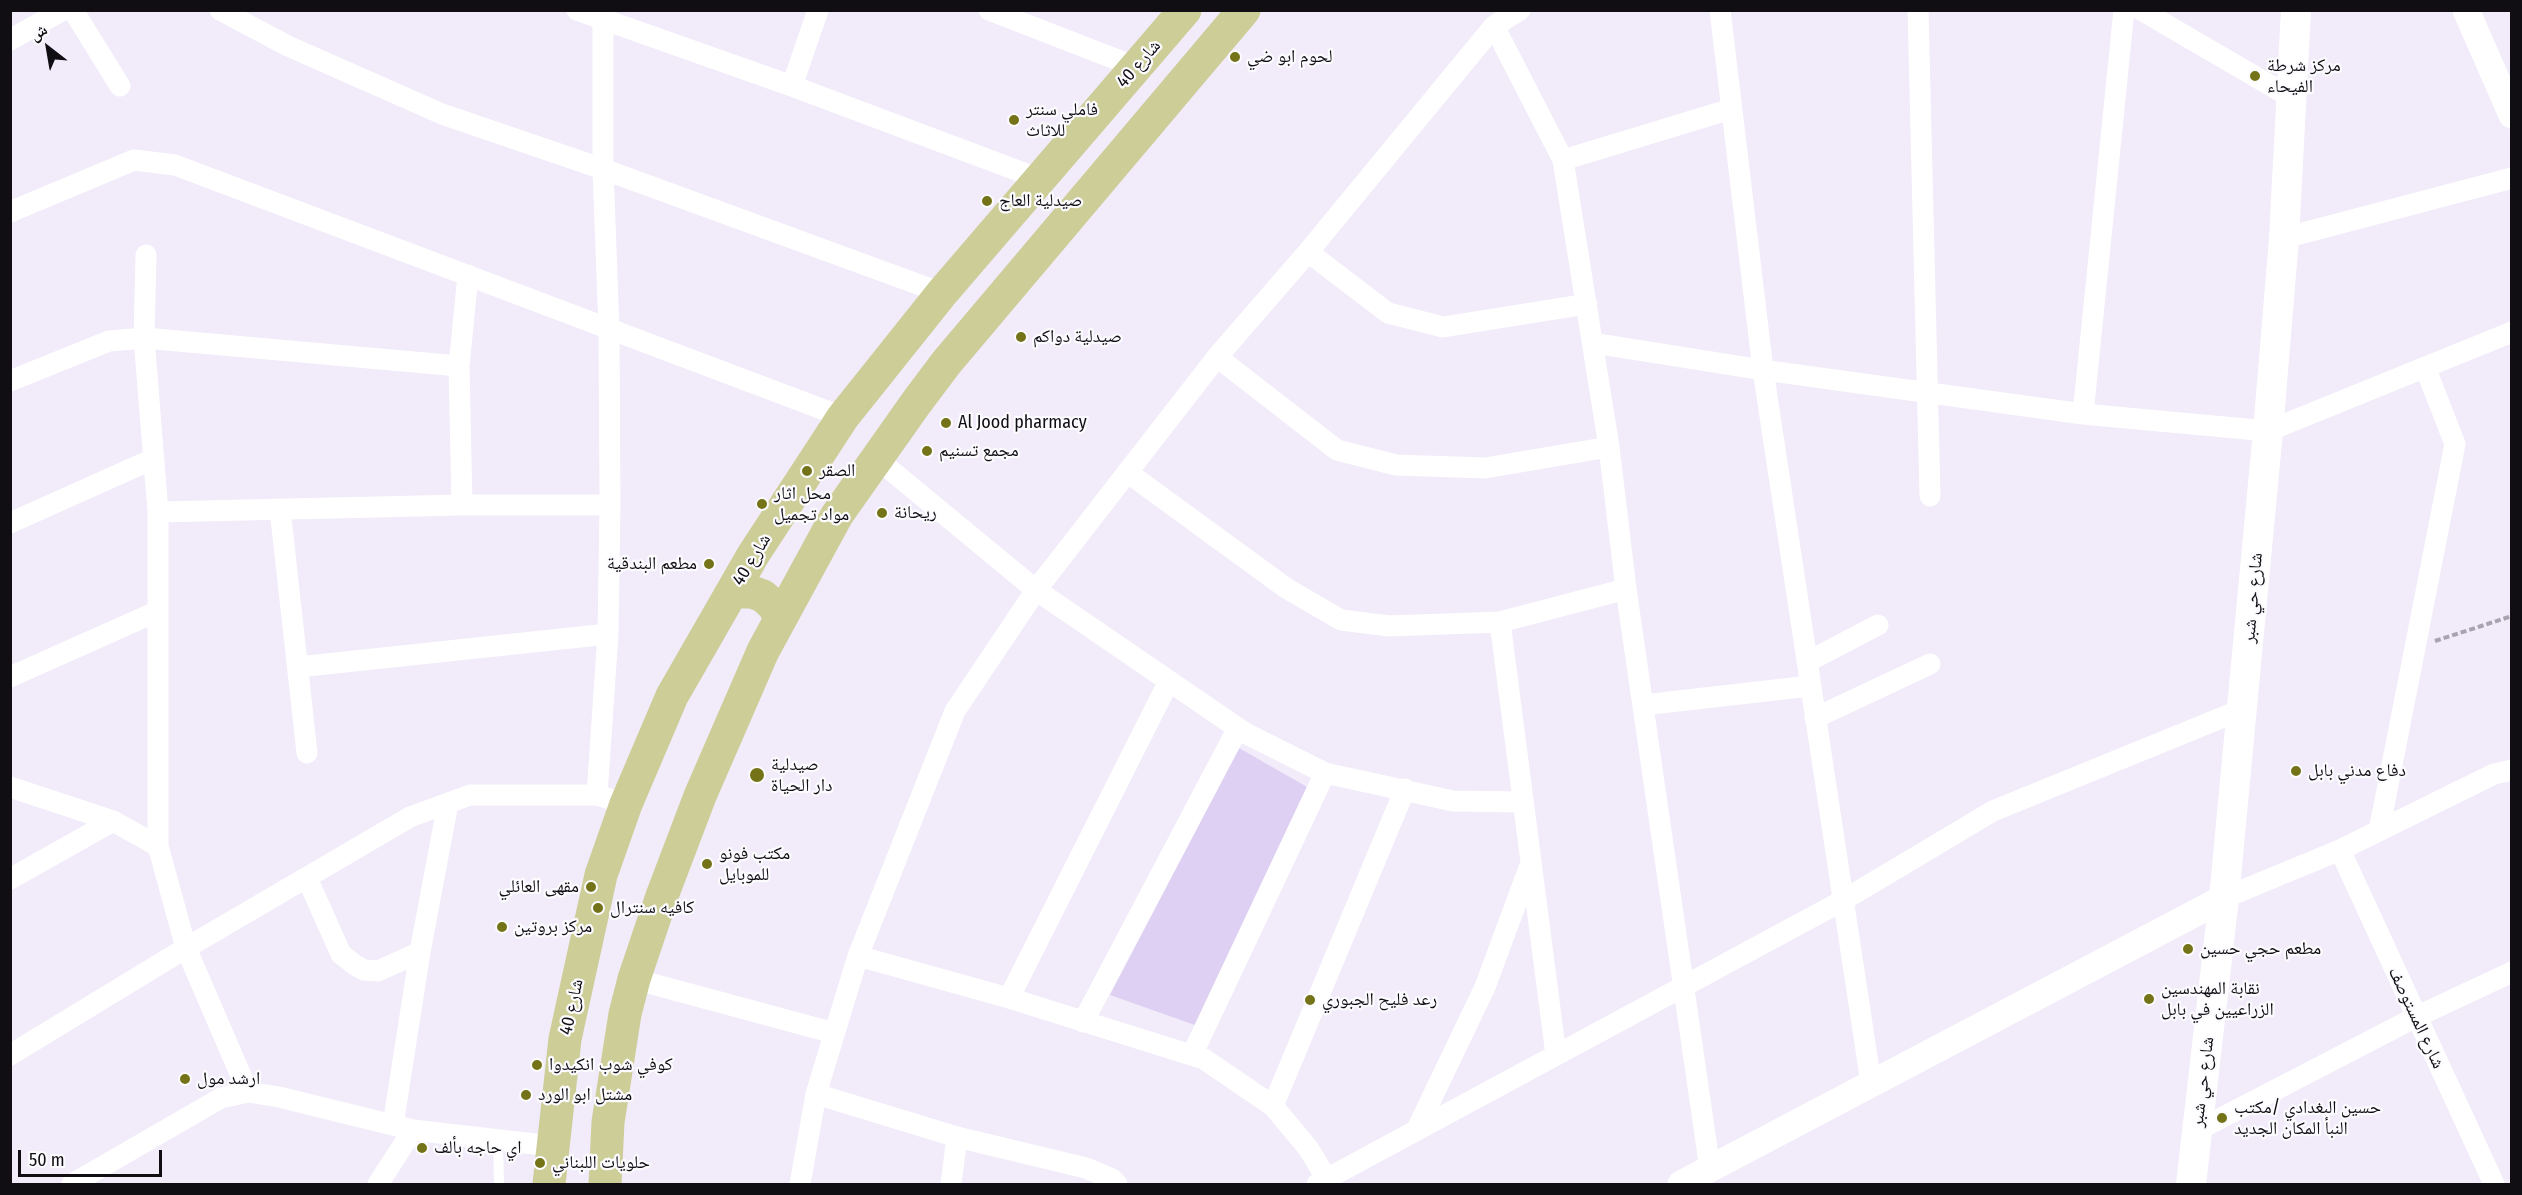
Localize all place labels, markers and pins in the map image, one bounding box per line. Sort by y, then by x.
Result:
place label: لحوم ابو ضي [1247,46,1333,68]
marker: لحوم ابو ضي [1228,50,1242,64]
place label: مركز شرطة الفيحاء [2267,55,2341,98]
marker: مركز شرطة الفيحاء [2248,69,2262,83]
place label: فاملي سنتر للاثاث [1026,99,1098,142]
marker: فاملي سنتر للاثاث [1007,113,1021,127]
place label: صيدلية العاج [999,190,1082,212]
marker: صيدلية العاج [980,194,994,208]
place label: صيدلية دواكم [1033,326,1122,348]
marker: صيدلية دواكم [1014,330,1028,344]
place label: Al Jood pharmacy [958,412,1087,434]
marker: Al Jood pharmacy [939,416,953,430]
place label: مجمع تسنيم [939,440,1019,462]
marker: مجمع تسنيم [920,444,934,458]
place label: الصقر [819,460,855,482]
marker: الصقر [800,464,814,478]
place label: محل اثار مواد تجميل [774,483,849,526]
marker: محل اثار مواد تجميل [755,497,769,511]
place label: ريحانة [894,502,937,524]
marker: ريحانة [875,506,889,520]
place label: مطعم البندقية [607,553,697,575]
marker: مطعم البندقية [702,557,716,571]
place label: صيدلية دار الحياة [771,754,832,796]
place label: دفاع مدني بابل [2308,760,2406,782]
marker: دفاع مدني بابل [2289,764,2303,778]
marker: صيدلية دار الحياة [748,766,766,784]
place label: مكتب فونو للموبايل [719,843,790,886]
marker: مكتب فونو للموبايل [700,857,714,871]
place label: مقهى العائلي [499,876,579,898]
marker: مقهى العائلي [584,880,598,894]
place label: كافيه سنترال [610,897,694,919]
marker: كافيه سنترال [591,901,605,915]
place label: مركز بروتين [514,916,592,938]
marker: مركز بروتين [495,920,509,934]
place label: مطعم حجي حسين [2200,938,2321,960]
marker: مطعم حجي حسين [2181,942,2195,956]
place label: نقابة المهندسين الزراعيين في بابل [2161,978,2274,1020]
place label: رعد فليح الجبوري [1322,989,1437,1011]
marker: نقابة المهندسين الزراعيين في بابل [2142,992,2156,1006]
marker: رعد فليح الجبوري [1303,993,1317,1007]
place label: كوفي شوب انكيدوا [549,1054,673,1076]
marker: كوفي شوب انكيدوا [530,1058,544,1072]
place label: ارشد مول [197,1068,260,1090]
marker: ارشد مول [178,1072,192,1086]
place label: مشتل ابو الورد [538,1084,632,1106]
marker: مشتل ابو الورد [519,1088,533,1102]
place label: حسين البغدادي /مكتب النبأ المكان الجديد [2234,1097,2381,1140]
marker: حسين البغدادي /مكتب النبأ المكان الجديد [2215,1111,2229,1125]
place label: اي حاجه بألف [434,1137,521,1159]
marker: اي حاجه بألف [415,1141,429,1155]
place label: حلويات اللبناني [552,1152,650,1174]
marker: حلويات اللبناني [533,1156,547,1170]

